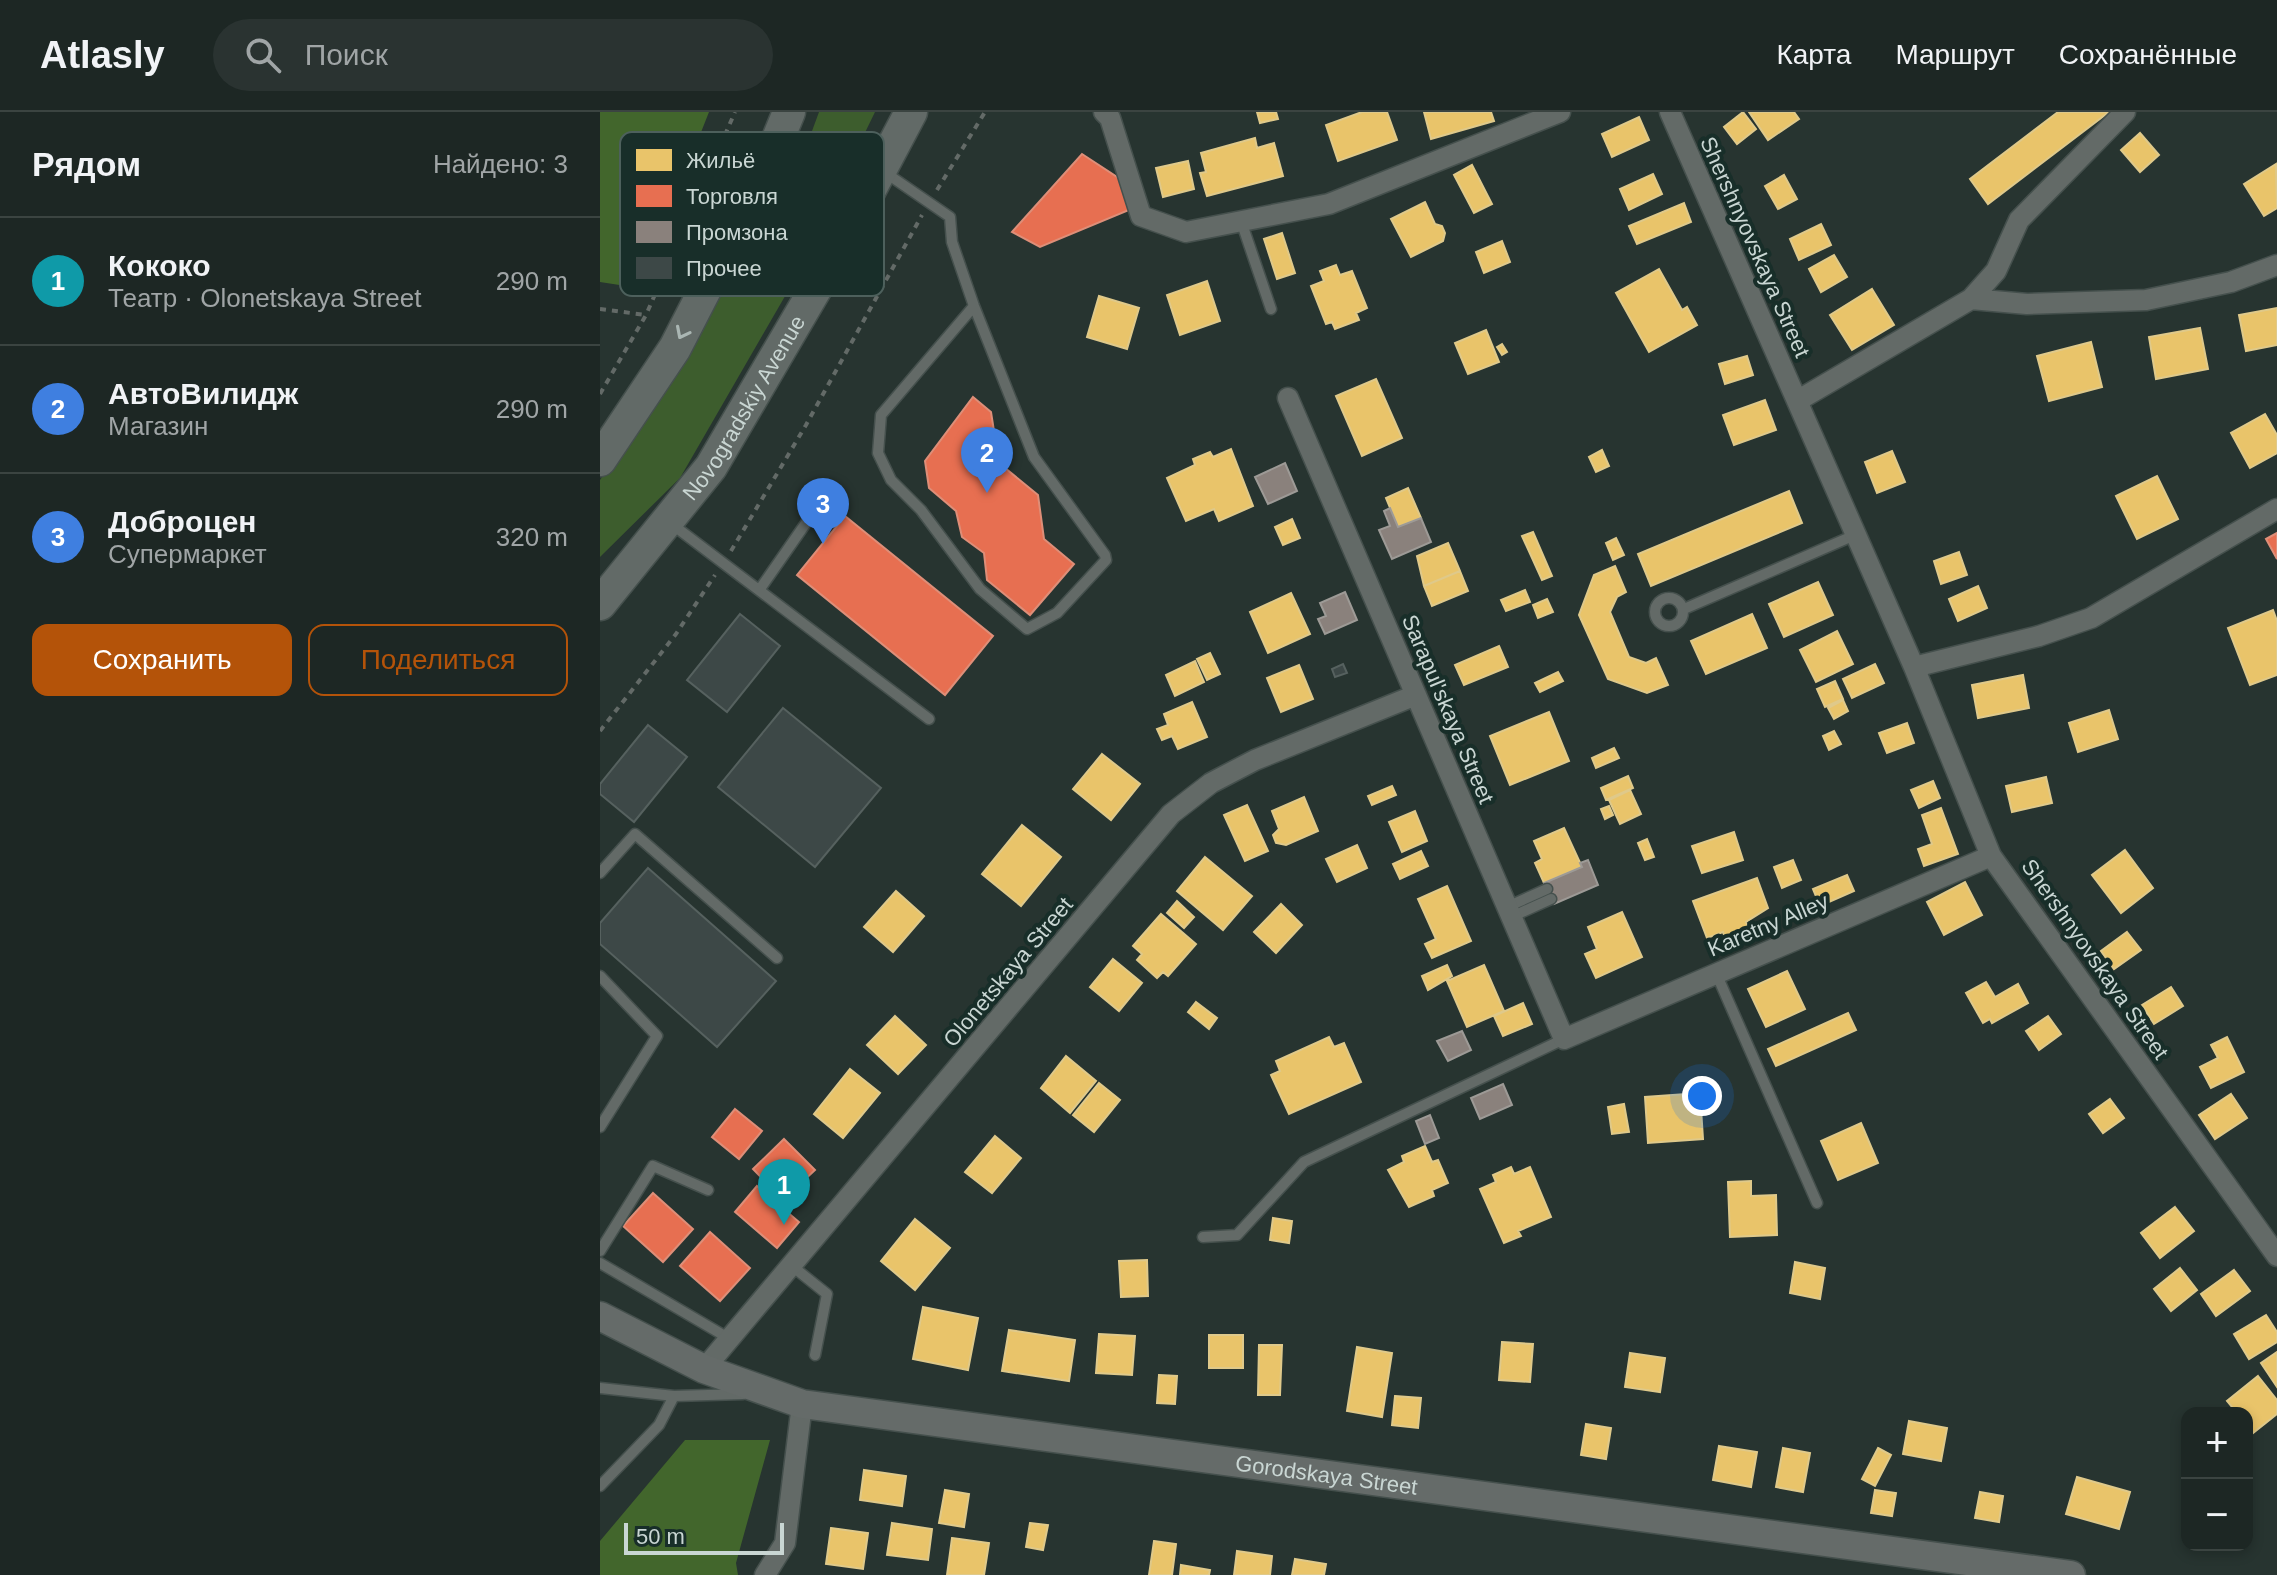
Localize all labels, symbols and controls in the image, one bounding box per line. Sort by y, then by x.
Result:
search box [213,19,773,91]
icon: search [241,33,285,77]
text: Atlasly [40,34,165,76]
text: Поиск [305,38,388,71]
text: Карта [1776,39,1851,70]
text: Маршрут [1895,39,2015,70]
text: Сохранённые [2059,39,2237,70]
legend [620,132,884,296]
street label: Shershnyovskaya Street [1695,133,1815,361]
text: Рядом [32,145,141,183]
text: Жильё [686,148,755,173]
text: Найдено: 3 [433,149,568,179]
text: Торговля [686,184,778,209]
text: Промзона [686,220,788,245]
text: Кококо [108,249,211,282]
text: Прочее [686,256,762,281]
text: 1 [51,266,65,296]
text: 290 m [496,266,568,296]
text: Театр · Olonetskaya Street [108,283,421,313]
street label: Novogradskiy Avenue [677,311,810,505]
one-way arrow [677,325,692,340]
text: АвтоВилидж [108,377,298,410]
text: 2 [51,394,65,424]
text: 290 m [496,394,568,424]
text: Магазин [108,411,208,441]
pin: 2 [961,427,1013,493]
pin: 3 [797,478,849,544]
text: Доброцен [108,505,257,538]
text: 3 [51,522,65,552]
text: 320 m [496,522,568,552]
text: Супермаркет [108,539,267,569]
street label: Sarapul'skaya Street [1397,611,1499,807]
button: Сохранить [32,624,292,696]
button: Поделиться [308,624,568,696]
street label: Shershnyovskaya Street [2016,854,2174,1064]
street label: Karetny Alley [1704,888,1832,962]
street label: Olonetskaya Street [938,892,1078,1052]
your location [1682,1076,1722,1116]
pin: 1 [758,1159,810,1225]
map controls [2181,1407,2253,1551]
button: + [2181,1407,2253,1479]
street label: Gorodskaya Street [1234,1450,1419,1499]
button: − [2181,1479,2253,1551]
scale bar [624,1519,784,1555]
text: 50 m [636,1524,685,1549]

